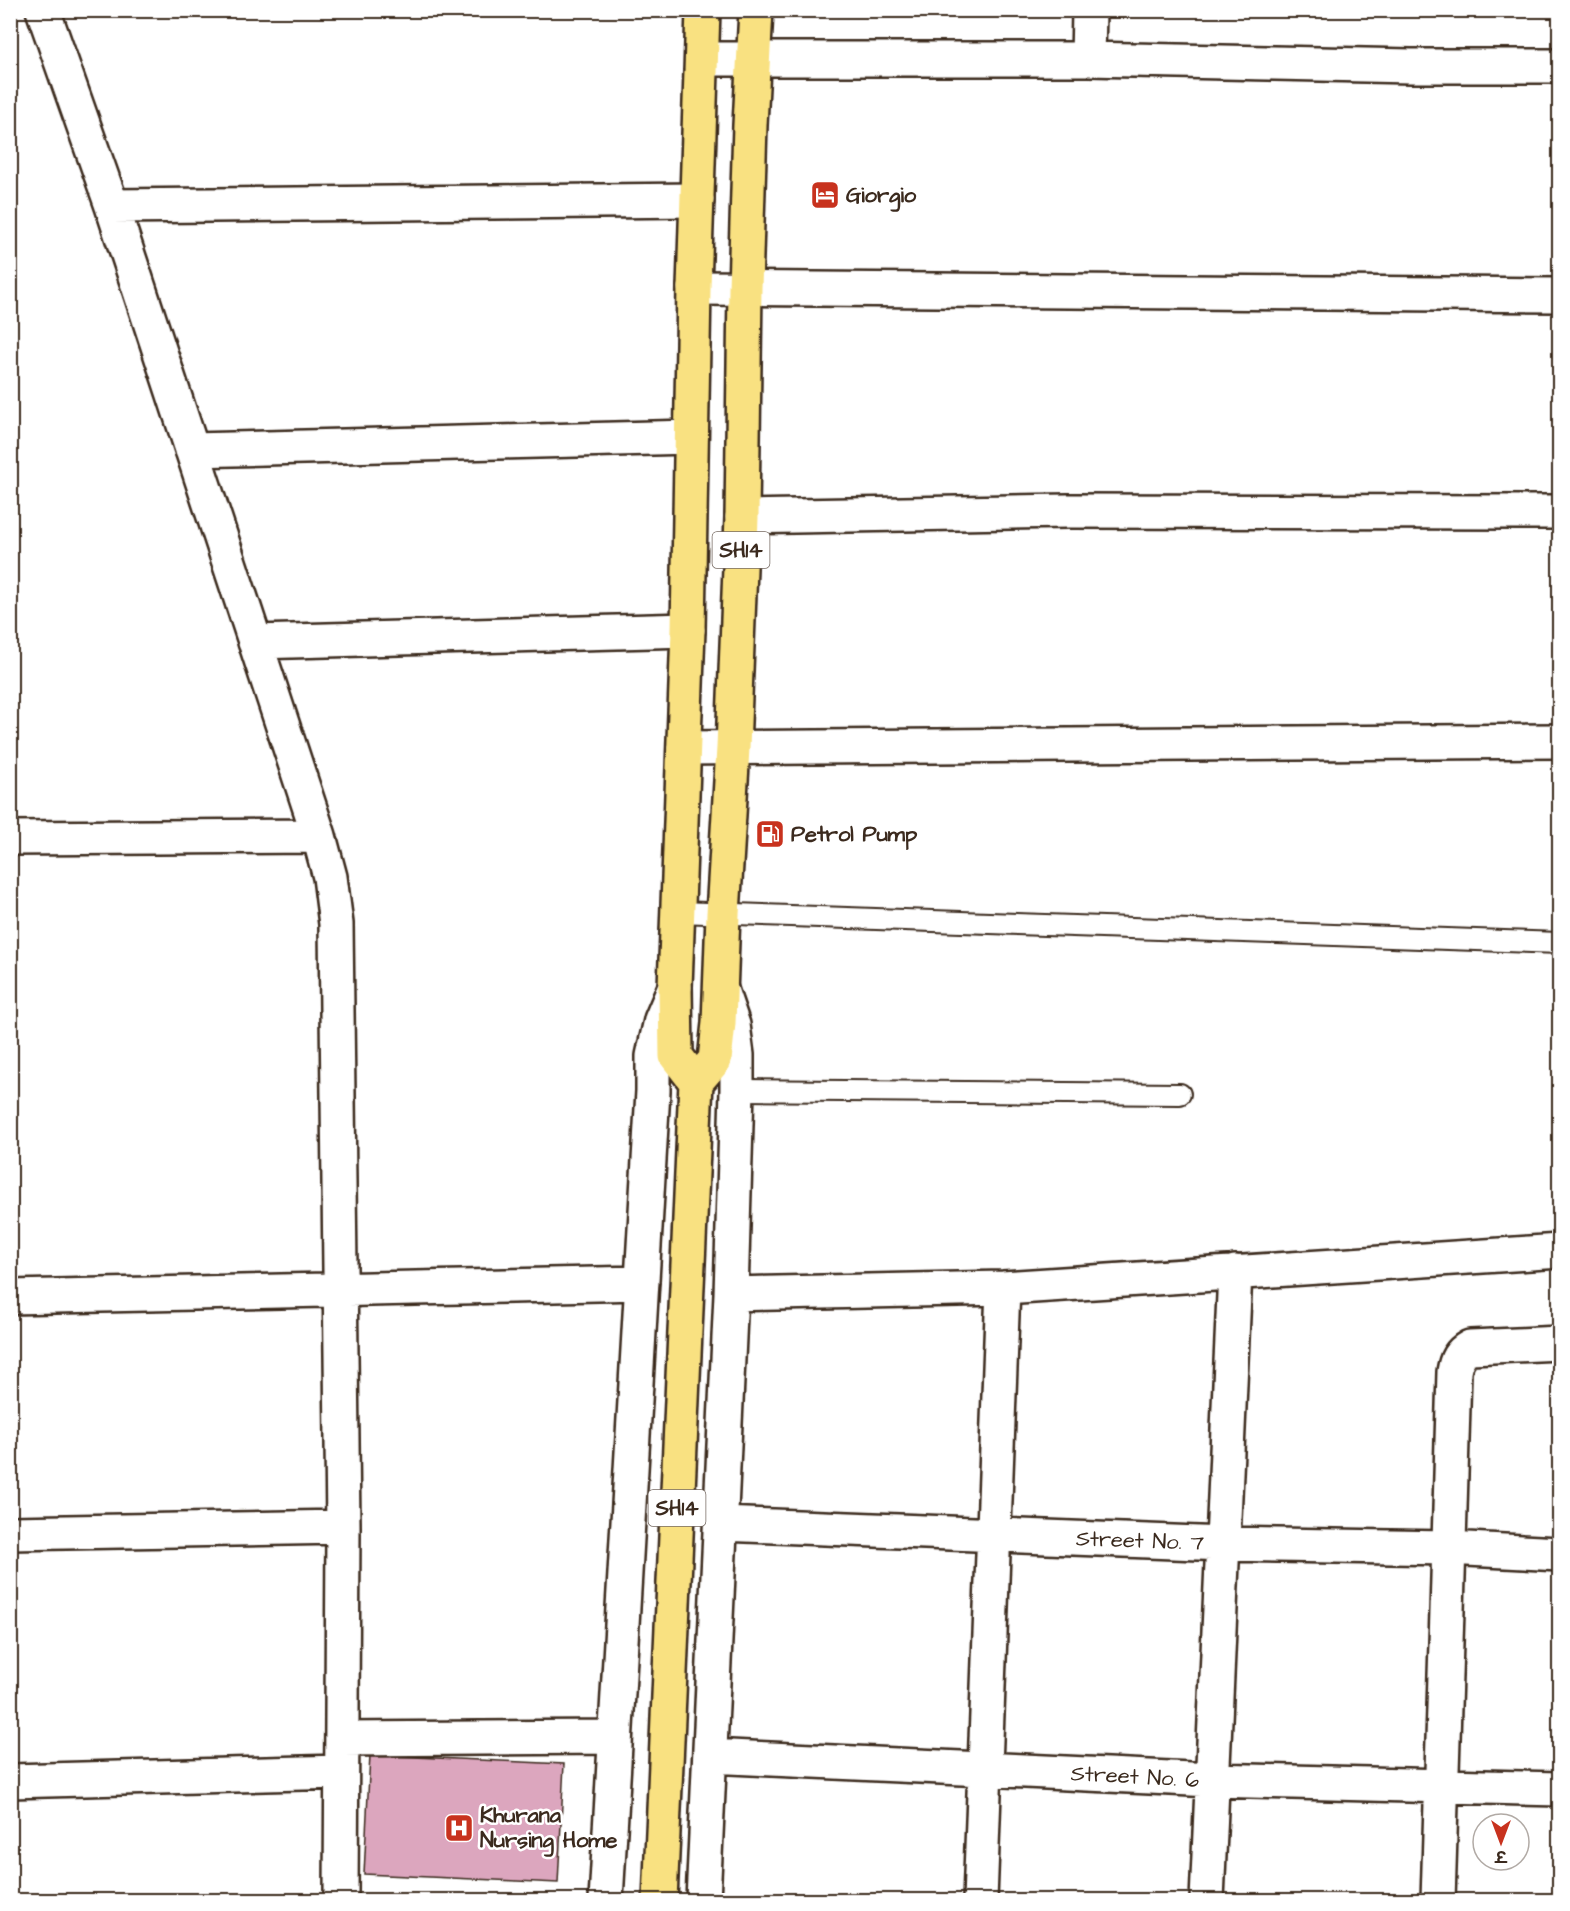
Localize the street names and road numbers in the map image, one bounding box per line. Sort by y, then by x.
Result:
road number: SH14 [712,532,770,568]
road number: SH14 [648,1490,706,1526]
street label: Street No. 7 [1075,1523,1205,1559]
street label: Street No. 6 [1070,1758,1200,1796]

